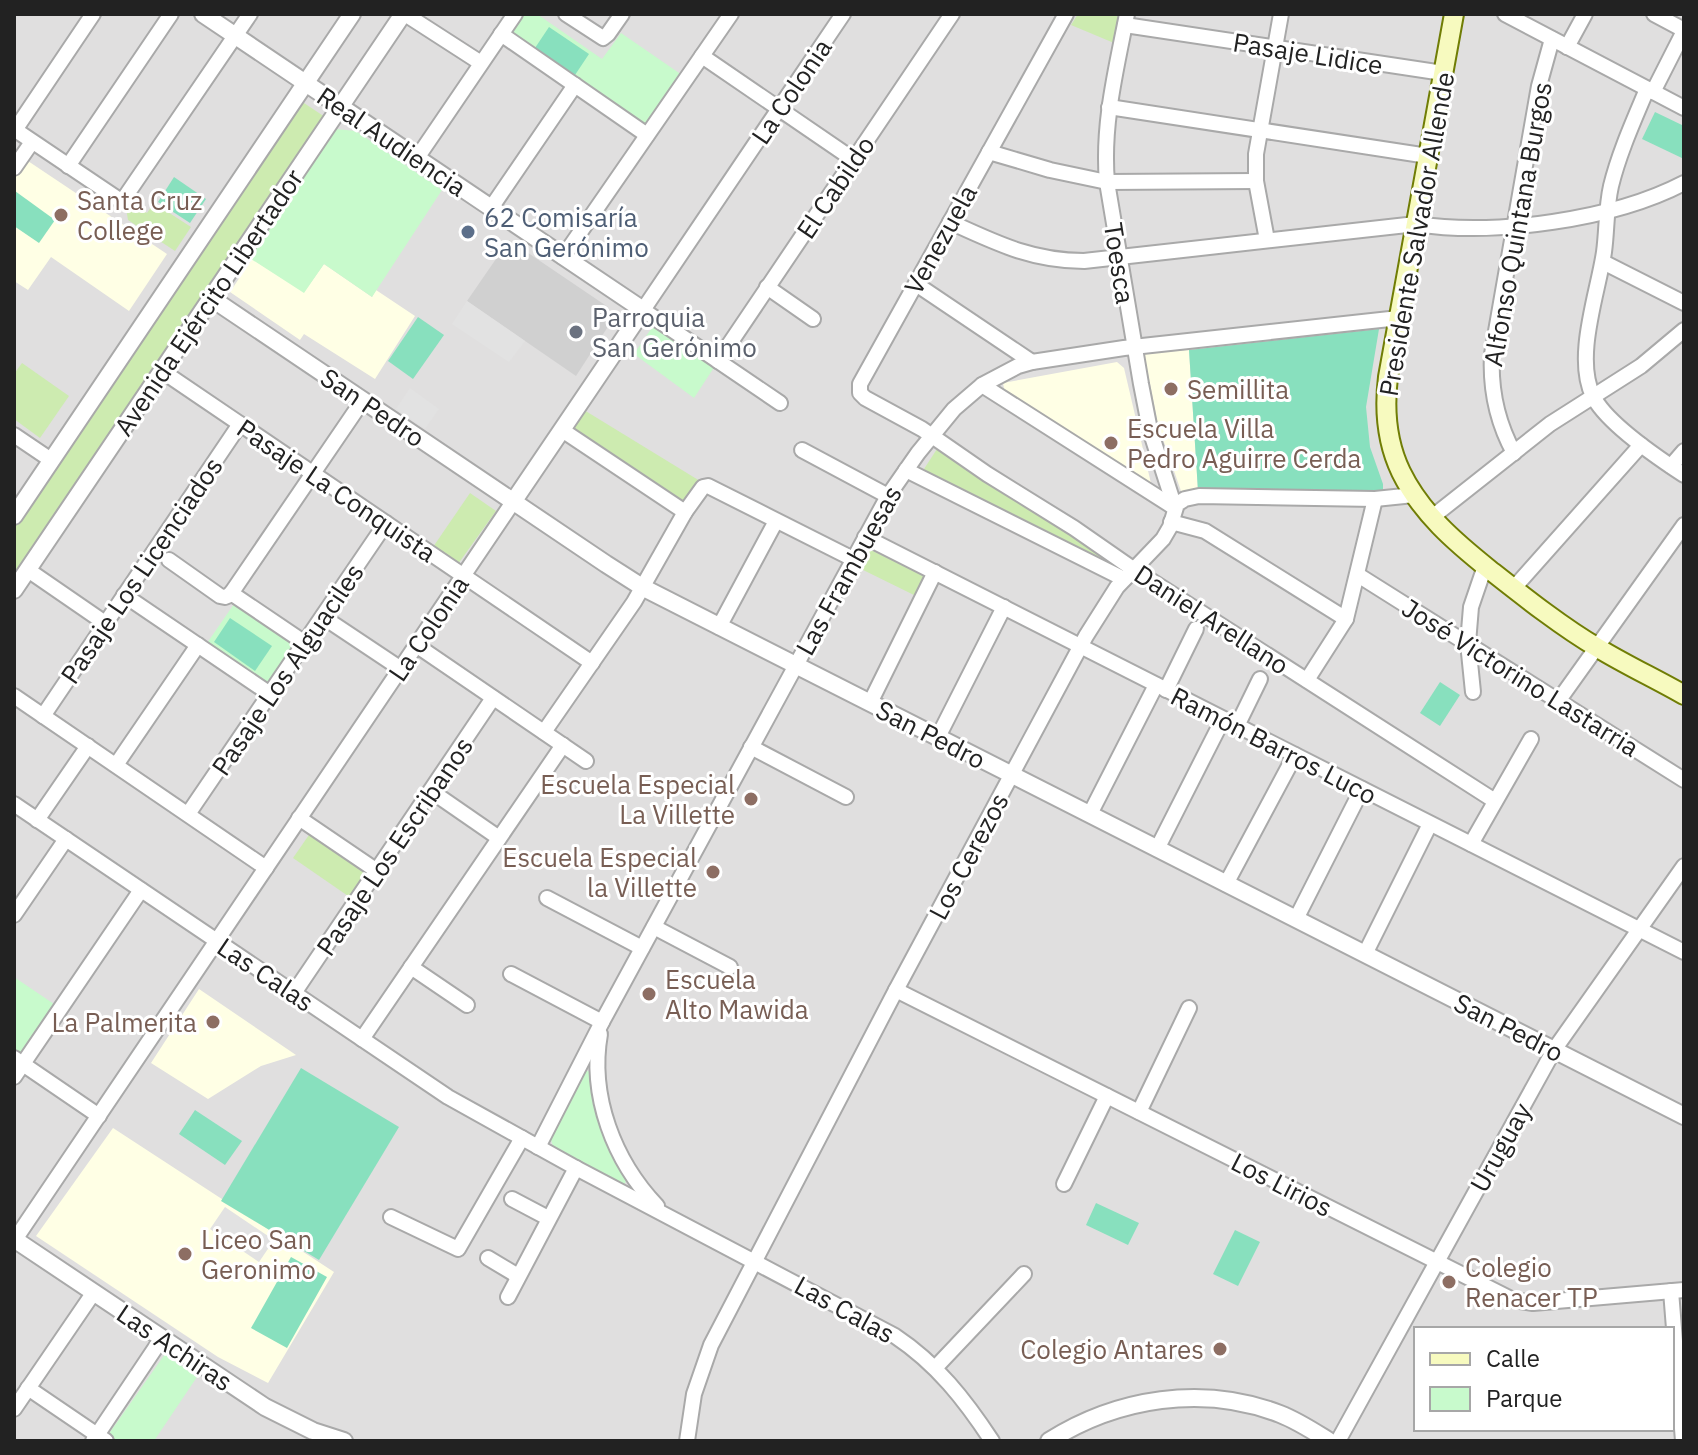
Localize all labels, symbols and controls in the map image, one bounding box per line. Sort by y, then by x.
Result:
street label: Pasaje Lidice [1231,24,1385,82]
street label: La Colonia [743,31,839,150]
street label: Presidente Salvador Allende [1371,69,1461,399]
street label: Real Audiencia [311,78,473,204]
street label: Alfonso Quintana Burgos [1475,79,1559,369]
street label: El Cabildo [788,129,882,245]
street label: Avenida Ejército Libertador [106,162,310,442]
street label: Venezuela [896,178,984,300]
place label: Santa Cruz College [77,183,202,247]
place label: 62 Comisaría San Gerónimo [484,200,649,264]
marker: Santa Cruz College [52,206,70,224]
street label: Toesca [1097,220,1143,306]
marker: 62 Comisaría San Gerónimo [459,223,477,241]
place label: Parroquia San Gerónimo [592,300,757,364]
marker: Parroquia San Gerónimo [567,323,585,341]
street label: San Pedro [314,360,432,454]
place label: Semillita [1187,372,1289,406]
marker: Semillita [1162,380,1180,398]
street label: Pasaje La Conquista [231,411,443,569]
place label: Escuela Villa Pedro Aguirre Cerda [1127,411,1362,475]
marker: Escuela Villa Pedro Aguirre Cerda [1102,434,1120,452]
street label: Pasaje Los Licenciados [52,450,230,690]
street label: Las Frambuesas [787,479,909,661]
street label: Pasaje Los Alguaciles [203,556,371,782]
street label: Daniel Arellano [1128,556,1296,682]
street label: La Colonia [380,568,476,687]
street label: José Victorino Lastarria [1396,590,1646,764]
street label: Ramón Barros Luco [1165,678,1383,812]
street label: San Pedro [871,692,991,776]
street label: Pasaje Los Escribanos [308,730,480,962]
place label: Escuela Especial La Villette [540,767,735,831]
street label: Los Cerezos [920,787,1016,925]
marker: Escuela Especial La Villette [742,790,760,808]
place label: Escuela Especial la Villette [502,840,697,904]
marker: Escuela Especial la Villette [704,863,722,881]
street label: Las Calas [211,929,321,1019]
place label: Escuela Alto Mawida [665,962,809,1026]
marker: Escuela Alto Mawida [640,985,658,1003]
street label: San Pedro [1449,985,1569,1069]
place label: La Palmerita [52,1005,197,1039]
marker: La Palmerita [204,1013,222,1031]
street label: Uruguay [1462,1096,1538,1198]
street label: Los Lirios [1226,1144,1338,1224]
place label: Liceo San Geronimo [201,1222,316,1286]
marker: Liceo San Geronimo [176,1245,194,1263]
place label: Colegio Renacer TP [1465,1250,1598,1314]
street label: Las Calas [789,1268,901,1350]
marker: Colegio Renacer TP [1440,1273,1458,1291]
street label: Las Achiras [110,1296,240,1398]
legend [1414,1327,1674,1431]
place label: Colegio Antares [1020,1332,1204,1366]
marker: Colegio Antares [1211,1340,1229,1358]
text: Calle [1486,1342,1540,1374]
text: Parque [1486,1382,1563,1414]

